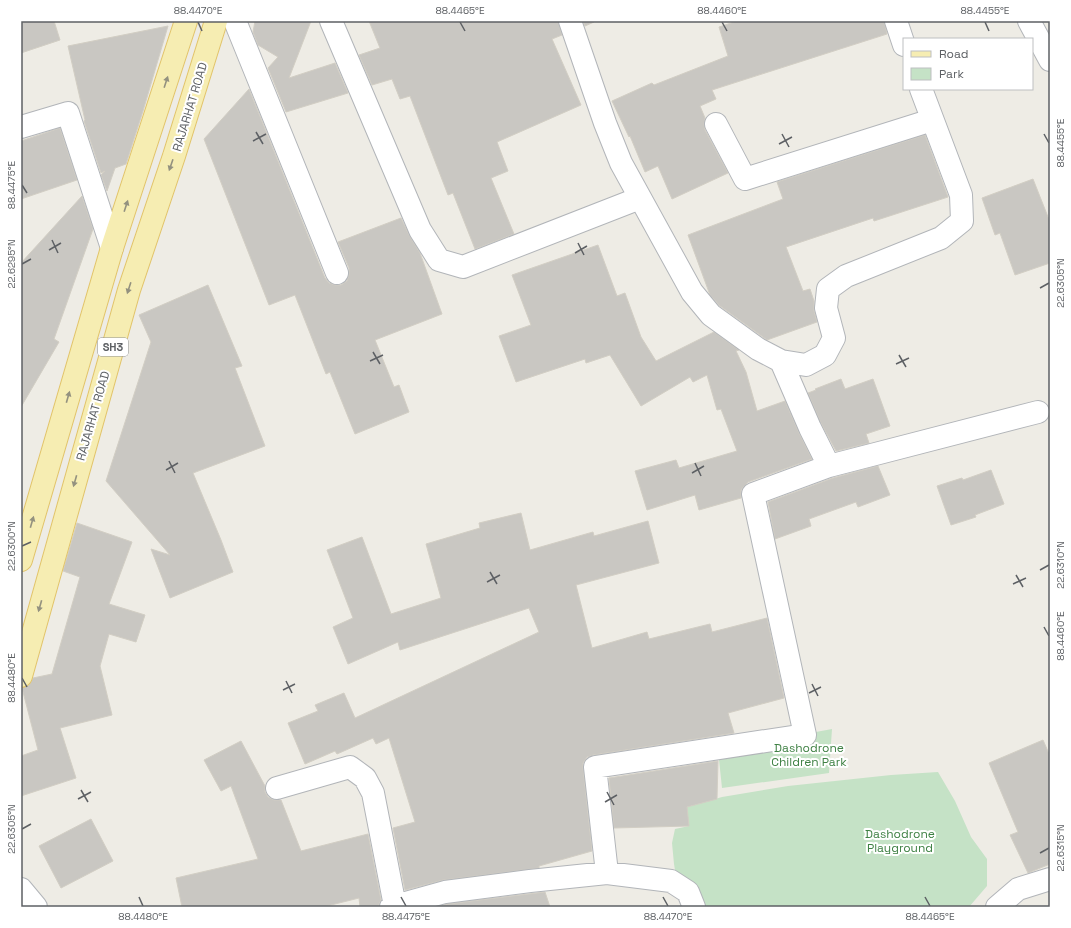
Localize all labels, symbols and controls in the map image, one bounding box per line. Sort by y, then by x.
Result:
text: 88.4470°E [174,4,223,17]
text: 88.4465°E [435,4,485,17]
text: 88.4460°E [697,4,747,17]
text: 88.4455°E [961,4,1010,17]
legend [903,38,1033,90]
text: Road [939,46,968,62]
street label: RAJARHAT ROAD [169,60,211,154]
text: Park [939,66,964,82]
one-way arrow [163,76,169,88]
text: 88.4455°E [1054,118,1067,167]
one-way arrow [168,160,174,172]
text: 88.4475°E [5,161,18,209]
one-way arrow [123,199,129,211]
text: 22.6295°N [5,239,18,289]
text: 22.6305°N [1054,258,1067,308]
one-way arrow [126,283,132,295]
road number: SH3 [98,338,128,356]
street label: RAJARHAT ROAD [73,369,113,463]
one-way arrow [65,391,71,403]
one-way arrow [72,475,78,487]
one-way arrow [29,516,35,528]
text: 22.6300°N [5,521,18,571]
text: 22.6310°N [1054,541,1067,589]
one-way arrow [37,600,43,612]
text: 88.4460°E [1054,611,1067,661]
text: 88.4480°E [5,653,18,703]
park label: Dashodrone Children Park [771,740,847,770]
text: 22.6305°N [5,804,18,854]
text: 22.6315°N [1054,824,1067,872]
park label: Dashodrone Playground [865,826,935,856]
text: 88.4480°E [118,910,168,923]
text: 88.4475°E [382,910,430,923]
text: 88.4470°E [644,910,693,923]
text: 88.4465°E [905,910,955,923]

